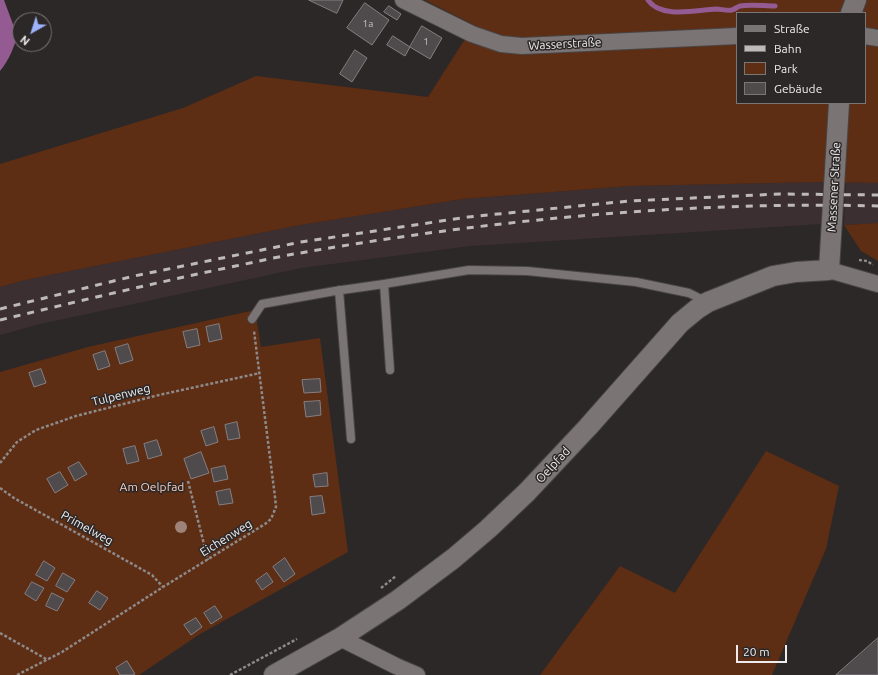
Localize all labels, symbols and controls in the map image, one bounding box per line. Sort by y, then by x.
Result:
north arrow [12,12,52,52]
legend [736,12,866,104]
house number: 1a [363,18,373,30]
text: Straße [774,22,810,35]
text: N [18,33,32,48]
street label: Wasserstraße [528,35,602,53]
house number: 1 [423,36,429,48]
text: Bahn [774,42,802,55]
text: Park [774,62,798,75]
text: Gebäude [774,82,822,95]
street label: Massener Straße [824,142,844,232]
street label: Tulpenweg [90,381,152,409]
street label: Oelpfad [533,444,573,486]
park label: Am Oelpfad [120,480,184,494]
street label: Primelweg [58,508,116,548]
street label: Eichenweg [197,516,255,560]
scale bar [738,637,789,663]
text: 20 m [743,645,770,658]

